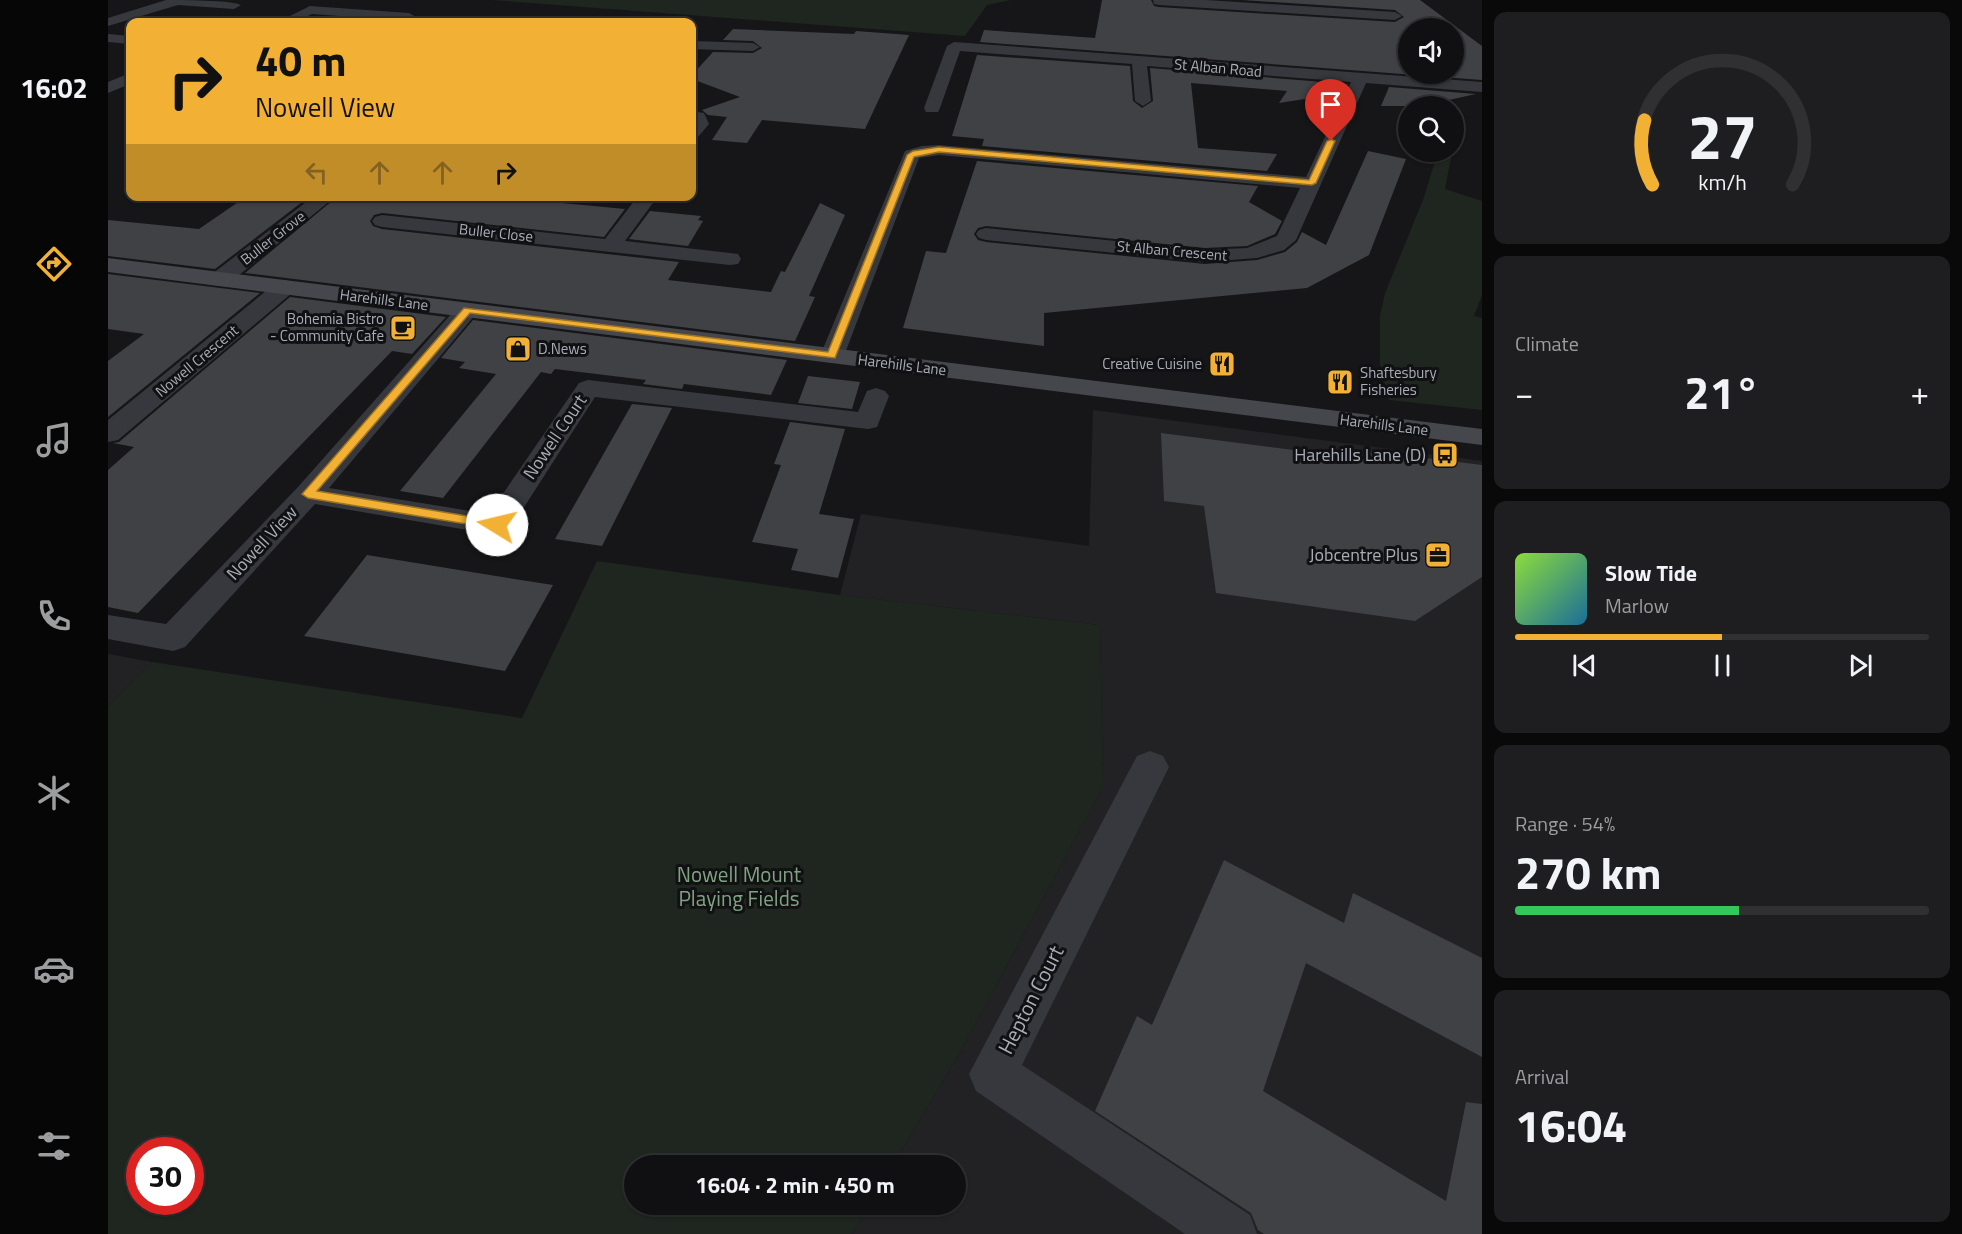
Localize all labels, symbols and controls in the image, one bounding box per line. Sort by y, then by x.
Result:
map controls [1398,18,1464,162]
button: sound [1398,18,1464,84]
text: 40 m [255,28,347,92]
icon: right [156,42,234,120]
street label: St Alban Road [1173,52,1263,83]
text: 16:02 [20,67,88,108]
pin [1305,79,1356,141]
text: Nowell View [255,86,395,127]
icon: arrive [1314,88,1347,121]
text: 27 [1687,88,1757,183]
button: search [1398,96,1464,162]
icon: left [300,156,333,189]
icon: ahead [363,156,396,189]
icon: ahead [426,156,459,189]
icon: right [489,156,522,189]
text: km/h [1698,167,1746,199]
street label: Buller Grove [235,205,310,270]
street label: Buller Close [458,217,534,248]
street label: St Alban Crescent [1116,234,1229,267]
icon: directions [33,243,75,285]
street label: Harehills Lane [338,283,430,316]
place label: Bohemia Bistro - Community Cafe [270,307,384,347]
cafe icon: Bohemia Bistro - Community Cafe [388,313,418,343]
street label: Nowell Crescent [150,319,244,402]
text: Climate [1515,328,1579,359]
shop icon: D.News [503,334,533,364]
place label: D.News [538,337,587,360]
street label: Harehills Lane [856,348,948,381]
restaurant icon: Creative Cuisine [1207,349,1237,379]
place label: Creative Cuisine [1102,352,1202,375]
text: 21° [1684,358,1760,426]
place label: Shaftesbury Fisheries [1360,361,1437,401]
restaurant icon: Shaftesbury Fisheries [1325,367,1355,397]
text: − [1515,368,1533,418]
text: + [1911,368,1929,418]
street label: Nowell Court [516,388,593,485]
street label: Harehills Lane [1338,408,1430,441]
icon: music [33,419,75,461]
bus stop icon: Harehills Lane (D) [1430,440,1460,470]
place label: Harehills Lane (D) [1294,441,1426,468]
position arrow [465,493,529,557]
street label: Nowell View [220,499,304,586]
office icon: Jobcentre Plus [1423,540,1453,570]
place label: Jobcentre Plus [1309,541,1418,568]
text: Slow Tide [1605,556,1697,590]
text: Marlow [1605,590,1669,621]
icon: phone [33,595,75,637]
icon: previous [1568,649,1601,682]
icon: pause [1706,649,1739,682]
icon: next [1844,649,1877,682]
icon: climate [33,772,75,814]
text: Range · 54% [1515,808,1615,839]
text: 270 km [1515,838,1661,906]
park label: Nowell Mount Playing Fields [677,858,802,914]
street label: Hepton Court [989,939,1071,1059]
icon: car [33,948,75,990]
text: Arrival [1515,1061,1569,1092]
text: 16:04 [1515,1091,1627,1159]
icon: filters [33,1125,75,1167]
speed limit sign: 30 [126,1137,204,1215]
text: 16:04 · 2 min · 450 m [695,1168,895,1202]

